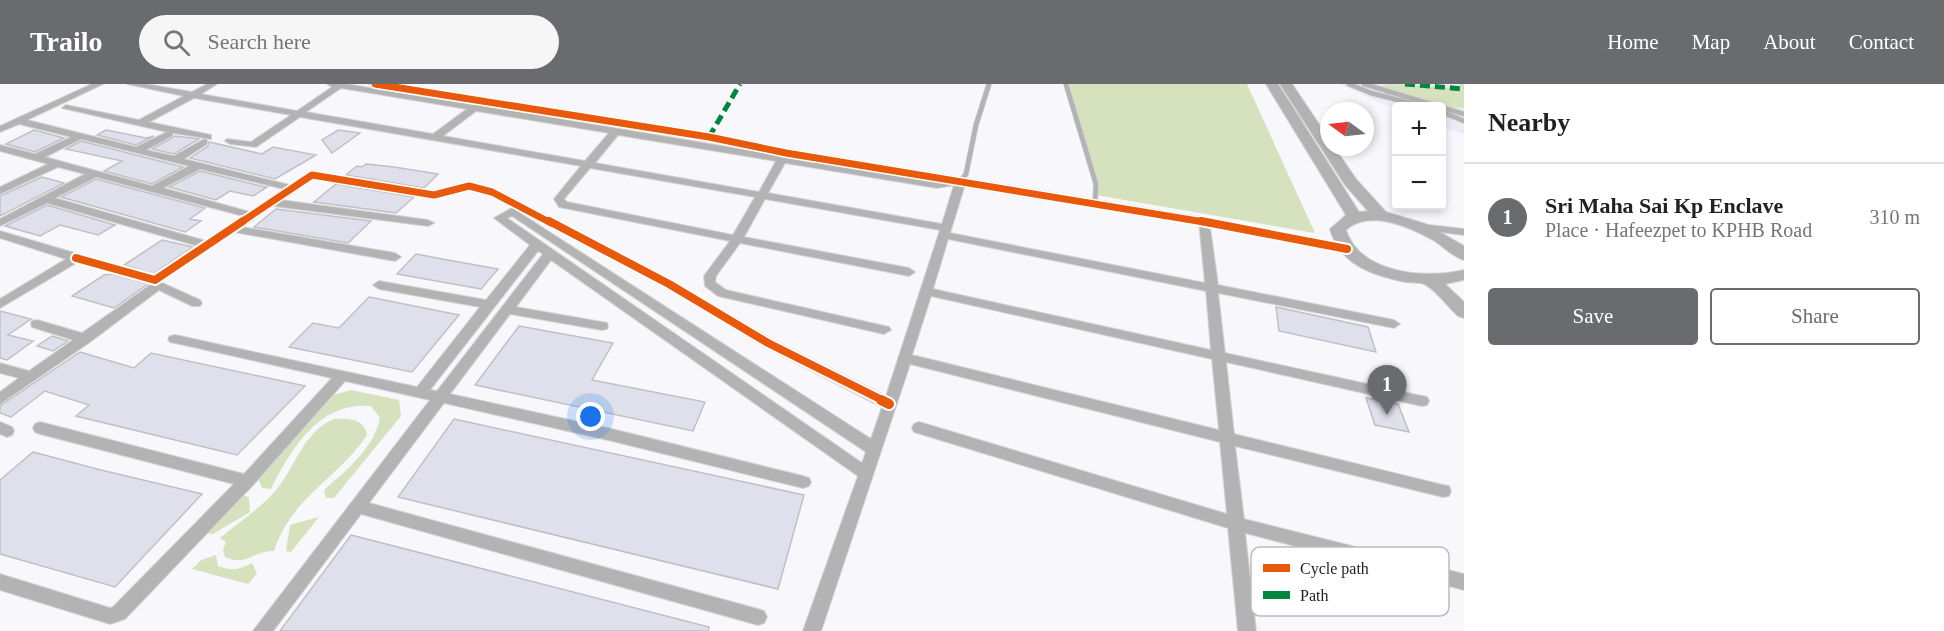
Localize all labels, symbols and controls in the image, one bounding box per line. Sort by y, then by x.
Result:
search box [139,15,559,69]
text: Trailo [30,26,103,57]
icon: search [160,26,193,59]
text: Search here [208,29,311,54]
text: Home [1607,30,1659,54]
text: Map [1692,30,1730,54]
text: About [1763,30,1816,54]
text: Contact [1849,30,1914,54]
north arrow [1320,102,1374,156]
map controls [1392,102,1446,210]
button: + [1392,102,1446,156]
text: Nearby [1488,108,1570,137]
button: − [1392,156,1446,210]
text: Sri Maha Sai Kp Enclave [1545,193,1783,218]
text: 1 [1503,206,1513,228]
text: 310 m [1869,206,1920,228]
text: Place · Hafeezpet to KPHB Road [1545,219,1812,241]
button: Save [1488,288,1698,345]
button: Share [1710,288,1920,345]
pin: 1 [1368,366,1406,415]
your location [576,402,605,431]
legend [1251,547,1449,616]
text: Cycle path [1300,560,1369,578]
text: Path [1300,587,1328,604]

